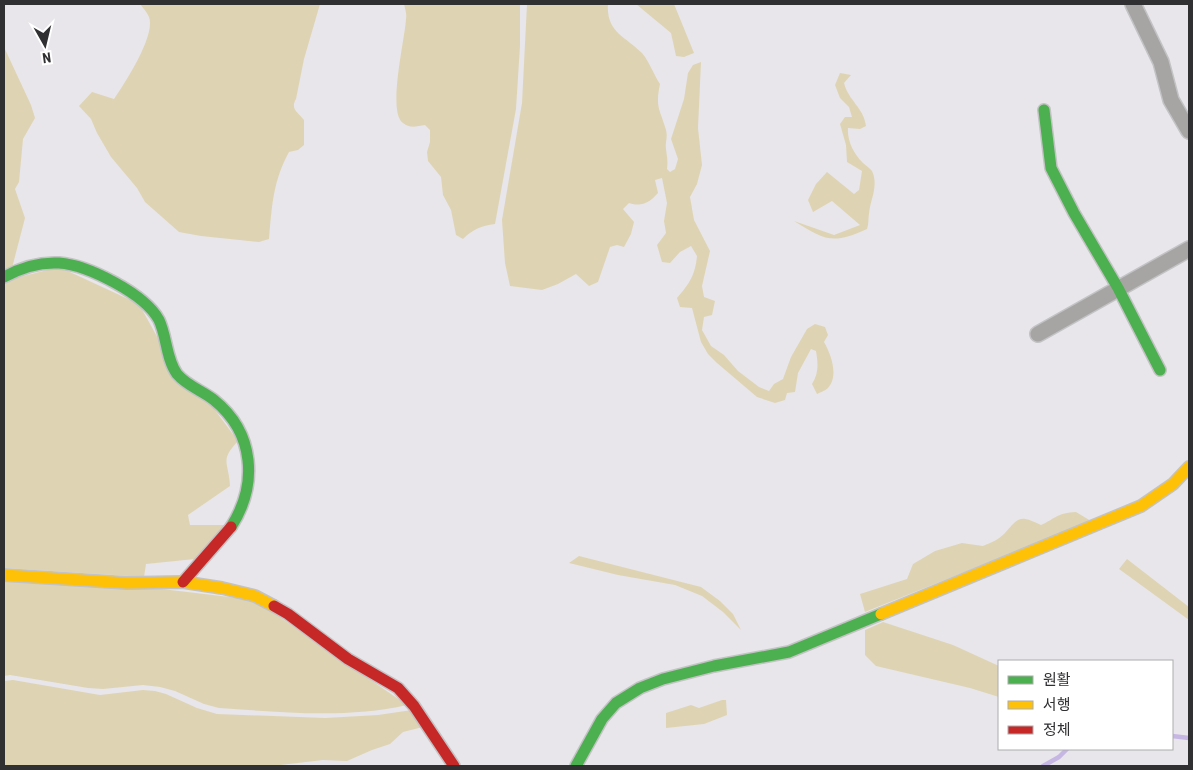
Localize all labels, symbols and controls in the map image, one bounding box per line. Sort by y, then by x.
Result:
north arrow [20,20,70,70]
text: N [41,49,52,66]
legend [998,660,1173,750]
text: 원활 [1043,671,1071,689]
text: 서행 [1043,696,1071,714]
text: 정체 [1043,721,1071,739]

